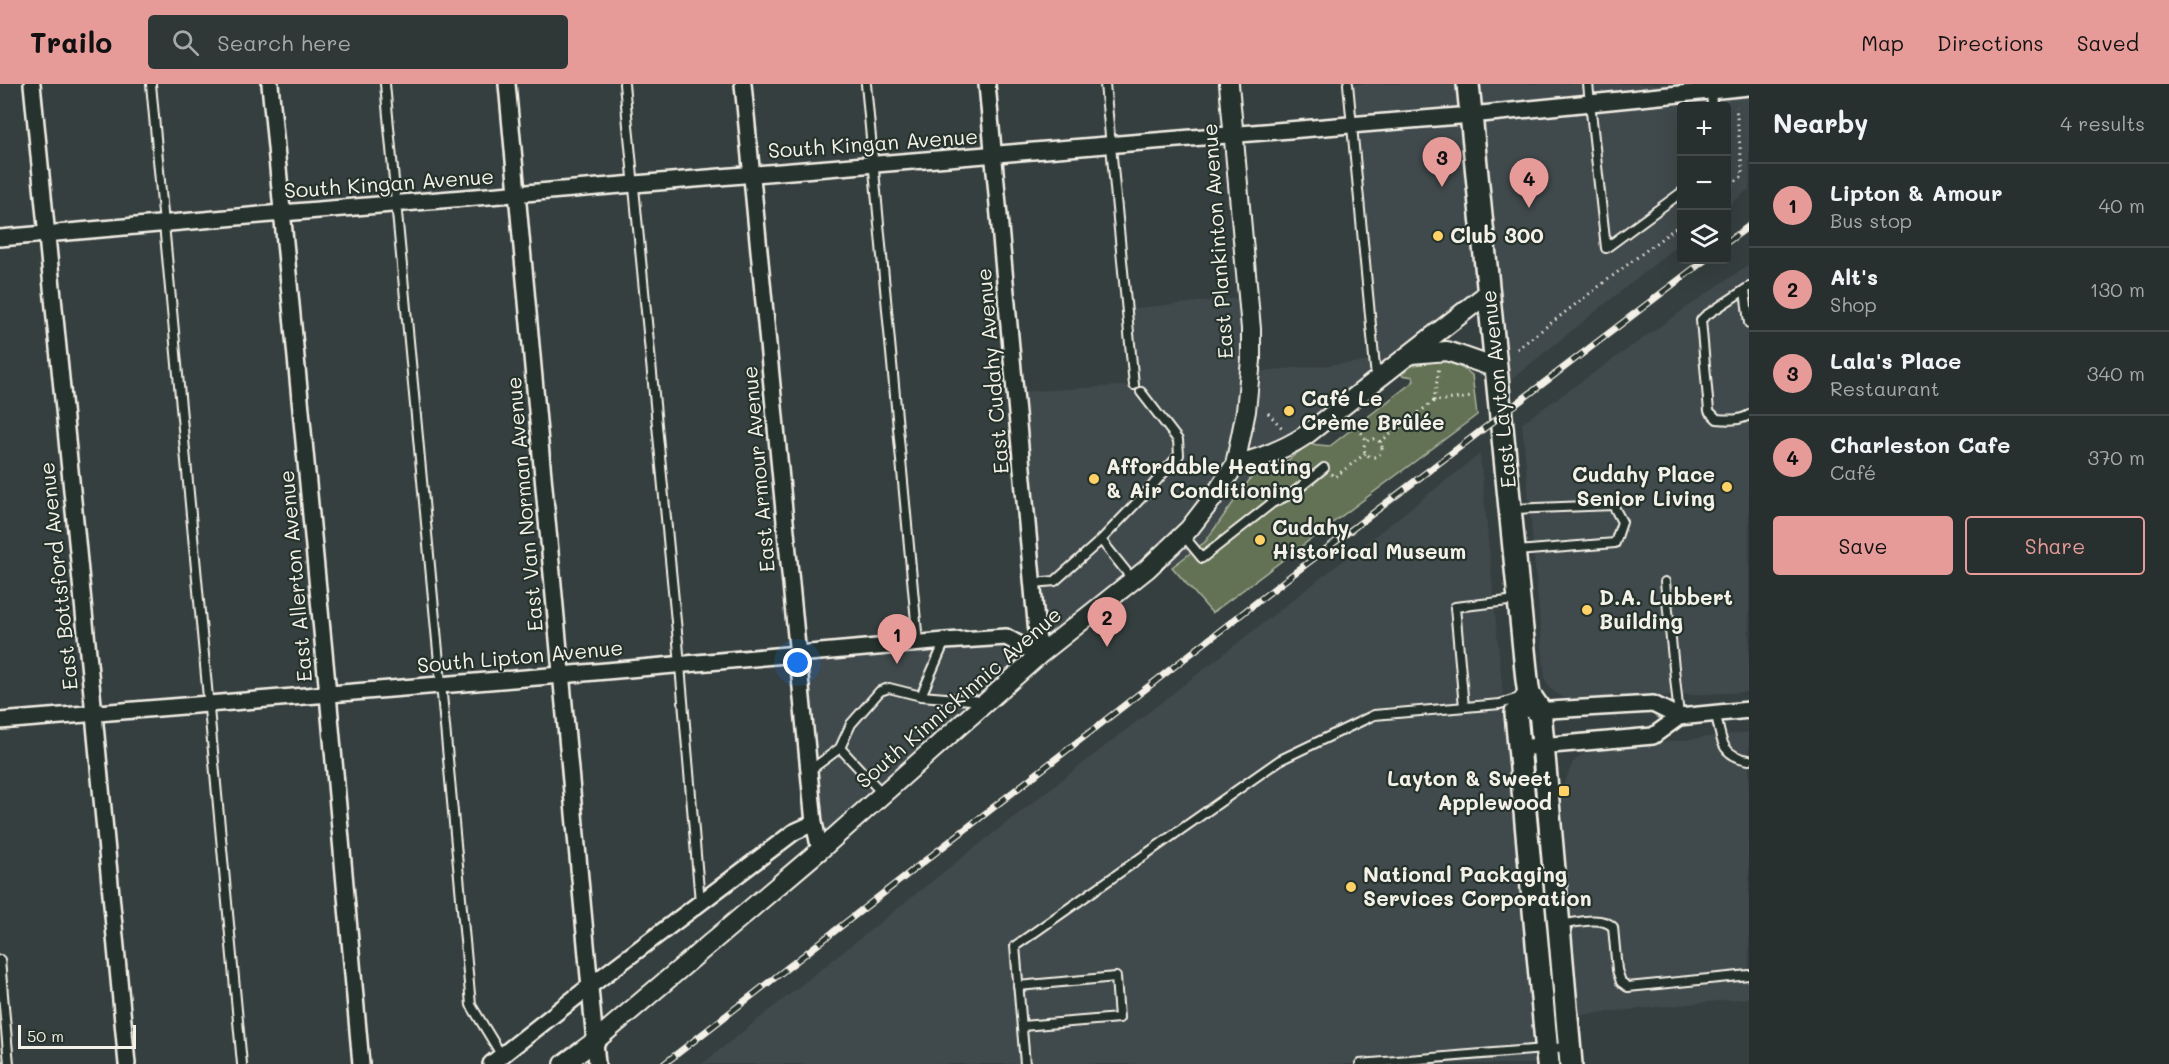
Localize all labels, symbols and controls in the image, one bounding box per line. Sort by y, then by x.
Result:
search box [148,15,568,69]
text: Trailo [30,24,112,60]
icon: search [169,26,202,59]
text: Search here [217,28,351,57]
text: Map [1861,29,1904,56]
text: Directions [1937,29,2044,56]
text: Saved [2077,29,2139,56]
map controls [1677,102,1731,264]
button: + [1677,102,1731,156]
text: Nearby [1773,106,1868,140]
text: 4 results [2060,110,2145,136]
street label: South Kingan Avenue [767,122,979,163]
street label: East Plankinton Avenue [1195,122,1238,360]
pin: 3 [1422,138,1462,187]
button: − [1677,156,1731,210]
pin: 4 [1510,158,1549,208]
street label: South Kingan Avenue [283,162,495,203]
text: Lipton & Amour [1830,178,2002,207]
text: 1 [1788,192,1797,218]
text: 40 m [2099,192,2145,218]
text: Bus stop [1830,207,1912,233]
button: layers [1677,210,1731,264]
place label: Club 300 [1450,221,1544,248]
marker: Club 300 [1431,229,1445,243]
text: Alt's [1830,262,1878,291]
street label: East Cudahy Avenue [969,267,1014,475]
text: 2 [1787,276,1798,302]
text: 130 m [2090,276,2145,302]
street label: East Layton Avenue [1474,289,1521,490]
text: Shop [1830,291,1877,317]
text: Lala's Place [1830,346,1961,375]
text: 3 [1787,360,1799,386]
text: 340 m [2087,360,2145,386]
street label: East Armour Avenue [735,365,780,573]
text: Restaurant [1830,375,1940,401]
street label: East Van Norman Avenue [499,376,548,633]
place label: Café Le Crème Brûlée [1301,384,1445,435]
marker: Café Le Crème Brûlée [1282,404,1296,418]
text: Charleston Cafe [1830,430,2010,459]
text: 4 [1786,444,1799,470]
text: 370 m [2087,444,2145,470]
place label: Affordable Heating & Air Conditioning [1106,452,1311,503]
text: Café [1830,459,1876,485]
place label: Cudahy Place Senior Living [1572,460,1715,511]
street label: East Bottsford Avenue [32,461,83,692]
street label: East Allerton Avenue [272,469,317,683]
marker: Affordable Heating & Air Conditioning [1087,472,1101,486]
marker: Cudahy Place Senior Living [1720,480,1734,494]
place label: Cudahy Historical Museum [1272,513,1466,564]
button: Save [1773,516,1953,575]
button: Share [1965,516,2145,575]
marker: Cudahy Historical Museum [1253,533,1267,547]
place label: D.A. Lubbert Building [1599,583,1733,634]
pin: 2 [1088,598,1126,647]
street label: South Kinnickinnic Avenue [850,600,1066,794]
marker: D.A. Lubbert Building [1580,603,1594,617]
pin: 1 [878,614,916,664]
street label: South Lipton Avenue [416,633,624,678]
your location [783,648,812,677]
place label: Layton & Sweet Applewood [1387,764,1552,815]
marker: Layton & Sweet Applewood [1557,784,1571,798]
place label: National Packaging Services Corporation [1363,860,1592,911]
marker: National Packaging Services Corporation [1344,880,1358,894]
scale bar [18,1022,136,1050]
text: 50 m [27,1025,64,1046]

